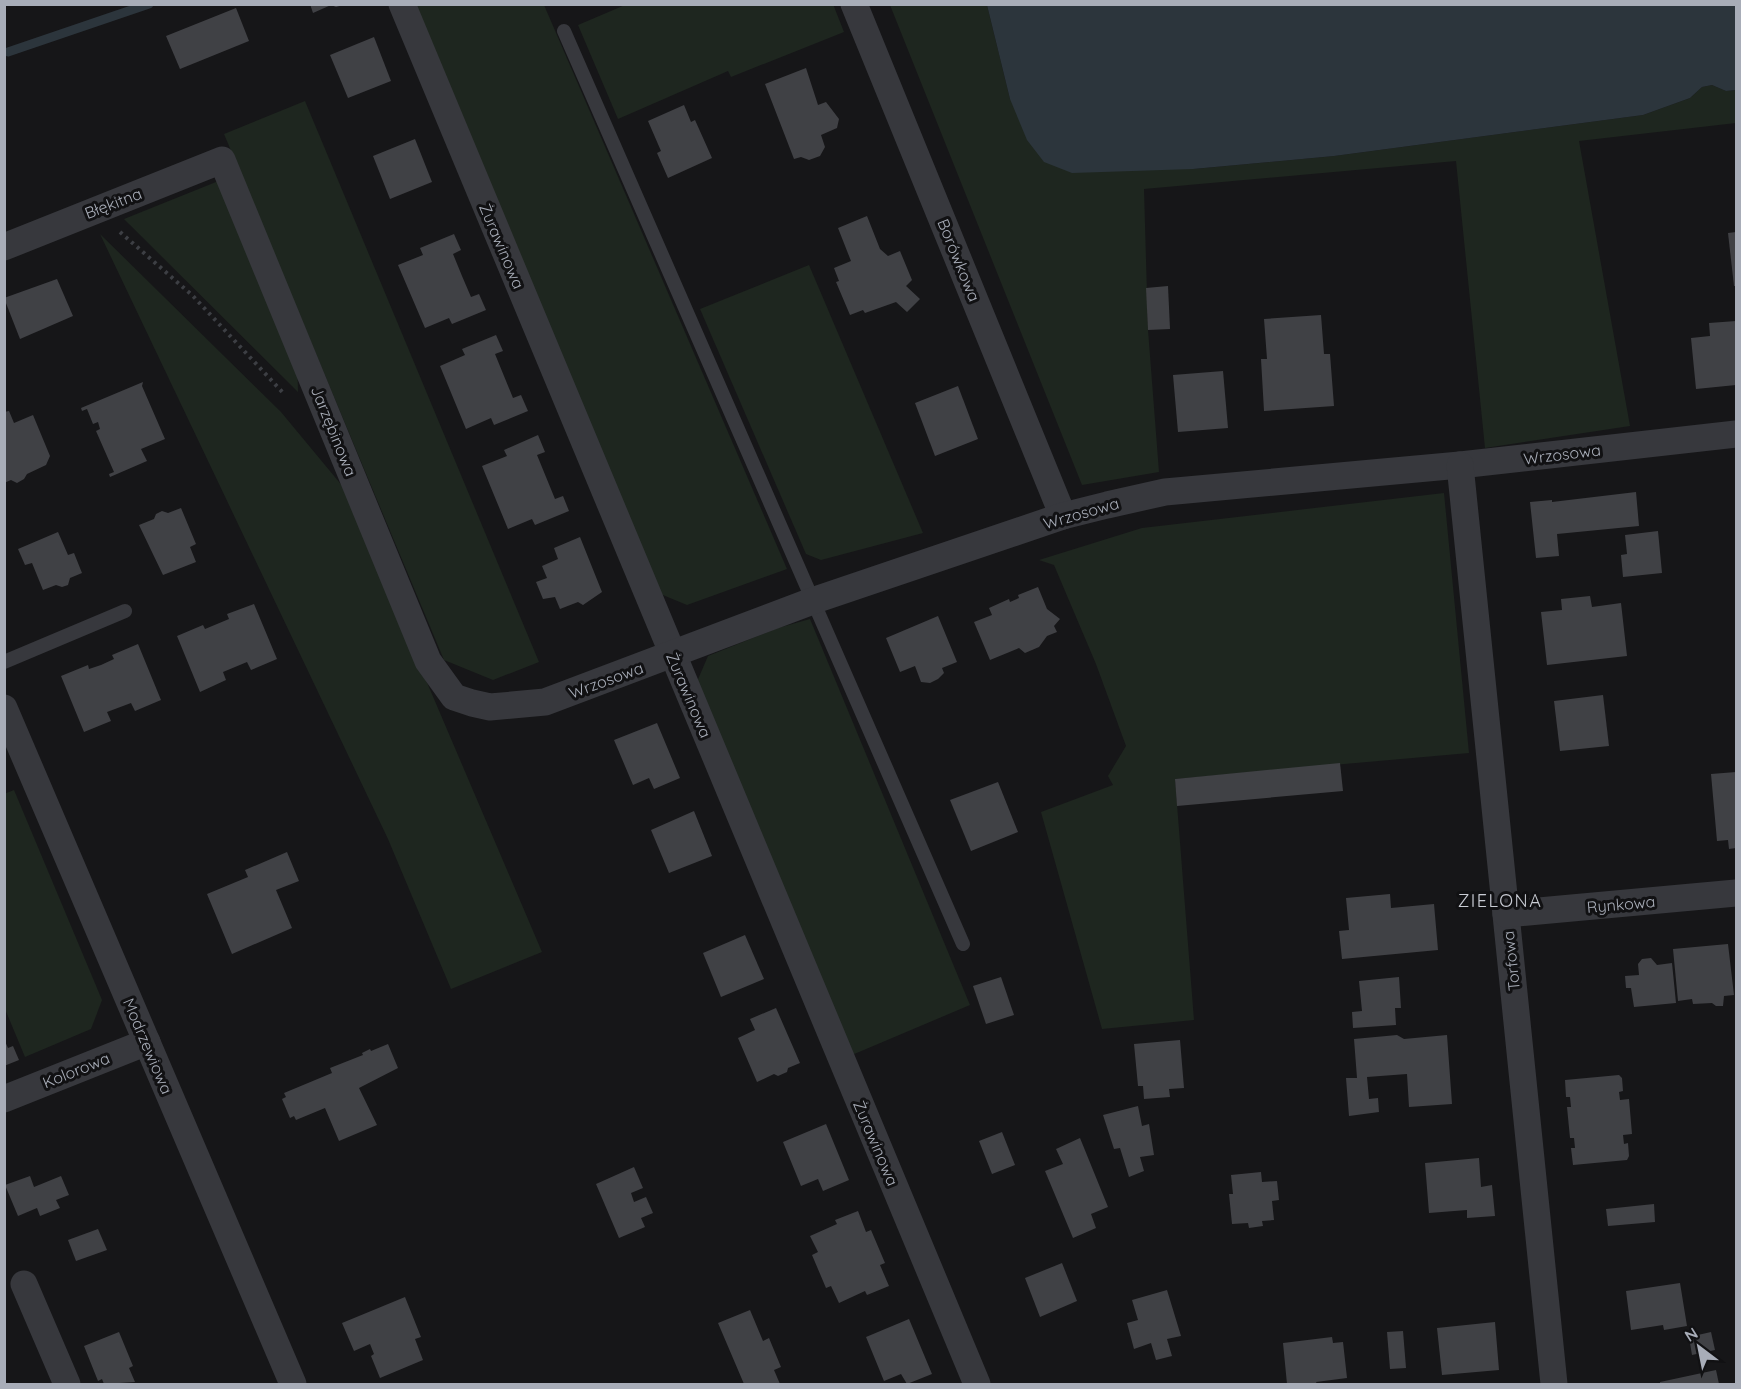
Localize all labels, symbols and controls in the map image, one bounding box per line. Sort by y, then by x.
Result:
street label: Błękitna [82,183,144,223]
street label: Żurawinowa [475,200,529,292]
street label: Borówkowa [933,216,985,304]
street label: Jarzębinowa [307,383,361,479]
street label: Wrzosowa [1522,439,1602,469]
street label: Wrzosowa [1041,493,1121,533]
street label: Żurawinowa [662,649,716,741]
street label: Wrzosowa [566,657,646,703]
district label: ZIELONA [1458,889,1542,912]
street label: Rynkowa [1586,891,1656,917]
street label: Torfowa [1498,930,1524,992]
street label: Modrzewiowa [119,995,177,1097]
street label: Kolorowa [40,1048,112,1092]
street label: Żurawinowa [849,1097,903,1189]
north arrow [1669,1317,1729,1377]
text: N [1681,1323,1701,1346]

